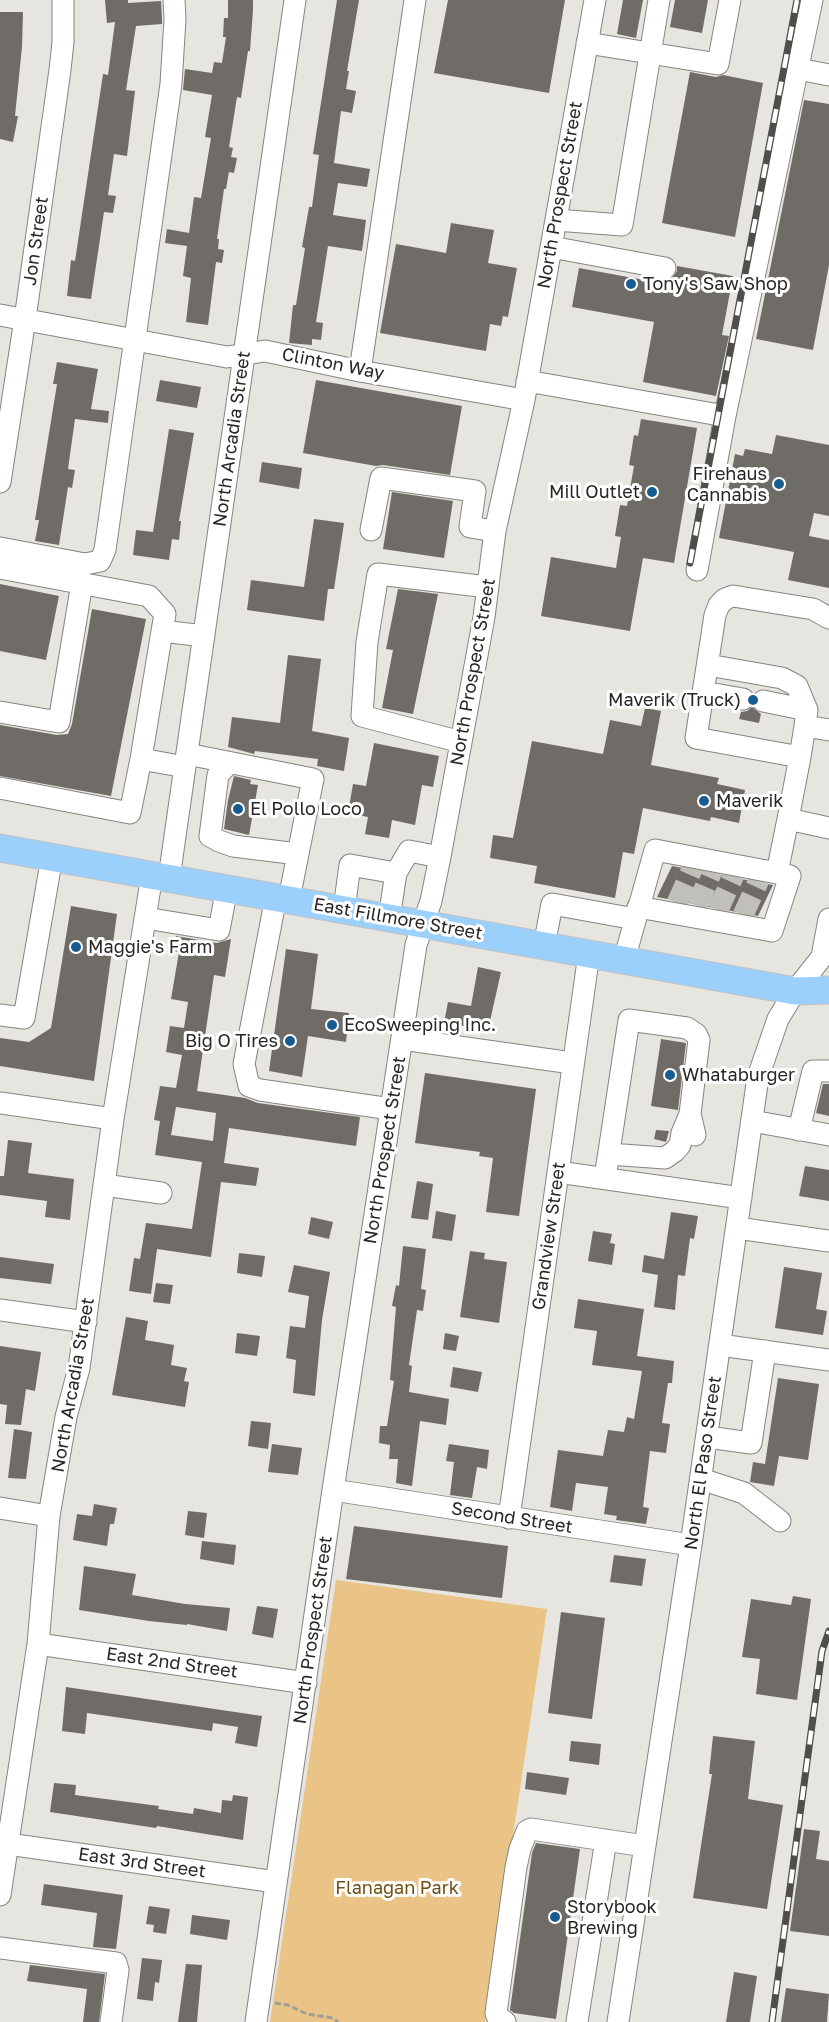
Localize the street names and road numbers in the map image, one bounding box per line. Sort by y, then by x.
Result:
street label: North Prospect Street [533,100,587,290]
street label: Jon Street [19,195,53,287]
street label: Clinton Way [280,344,386,384]
street label: North Arcadia Street [209,350,255,528]
street label: North Prospect Street [446,577,500,767]
street label: East Fillmore Street [312,894,484,944]
street label: North Prospect Street [359,1055,411,1245]
street label: Grandview Street [528,1161,570,1311]
street label: North Arcadia Street [47,1296,99,1474]
street label: North El Paso Street [680,1374,726,1552]
street label: Second Street [450,1498,574,1538]
street label: North Prospect Street [289,1534,337,1726]
street label: East 2nd Street [105,1643,239,1683]
street label: East 3rd Street [77,1843,207,1883]

